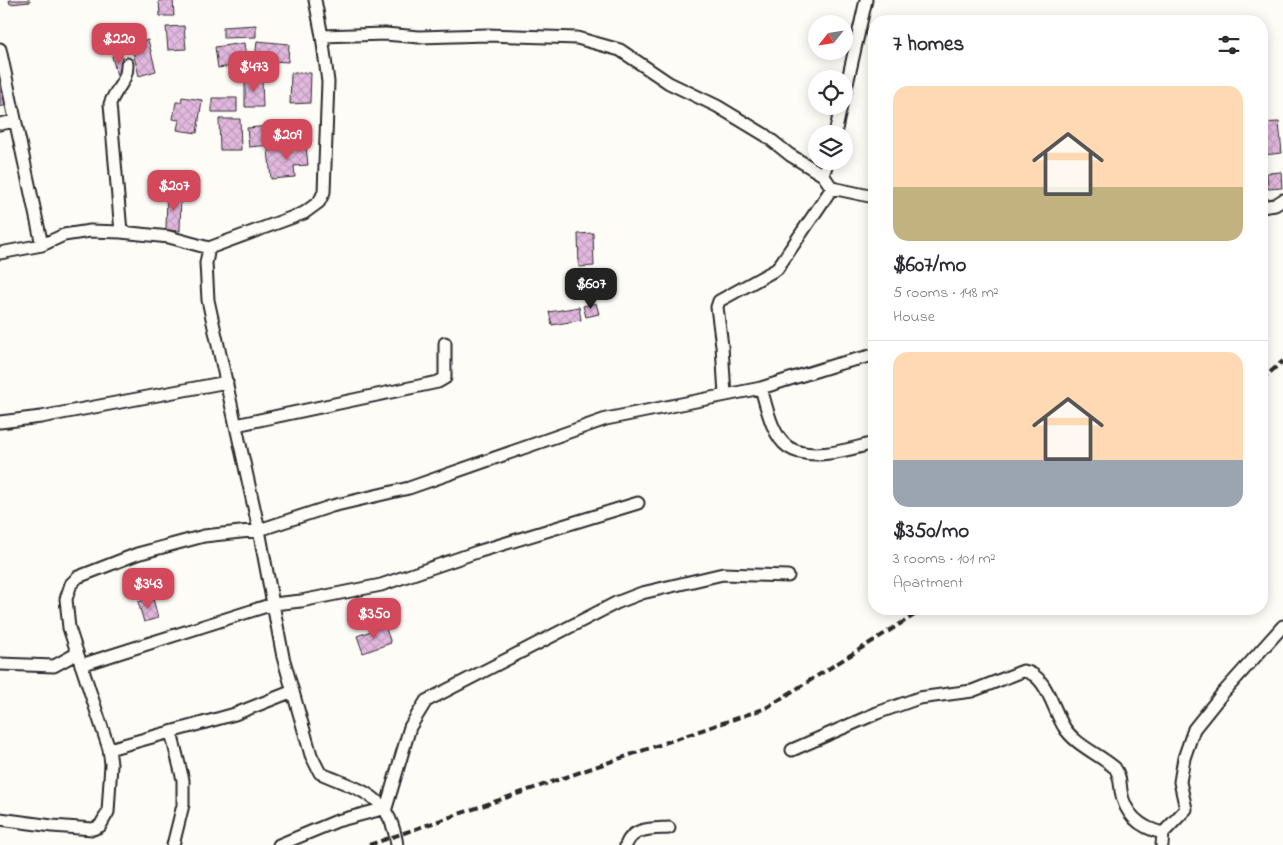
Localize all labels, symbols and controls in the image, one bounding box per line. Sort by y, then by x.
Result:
north arrow [808,15,852,60]
map controls [808,15,853,170]
pin: $220 [89,22,149,65]
text: $220 [103,27,135,51]
text: 7 homes [893,30,964,60]
icon: filters [1215,31,1243,59]
pin: $473 [224,51,284,93]
text: $473 [239,55,269,79]
button: locate [808,70,853,115]
pin: $209 [257,119,317,161]
icon: home [1023,119,1113,209]
text: $209 [272,123,302,147]
button: layers [808,125,853,170]
pin: $207 [144,170,204,212]
text: $207 [158,174,190,198]
text: $607/mo [893,251,966,281]
pin: $607 [561,268,621,310]
text: $607 [576,272,606,296]
text: 5 rooms · 148 m² [893,281,999,305]
text: House [893,305,935,329]
icon: home [1023,384,1113,474]
text: $350/mo [893,517,969,547]
text: 3 rooms · 101 m² [893,547,995,571]
pin: $343 [118,568,178,610]
text: Apartment [893,571,963,595]
text: $343 [133,572,163,596]
pin: $350 [344,598,404,640]
text: $350 [358,602,390,626]

